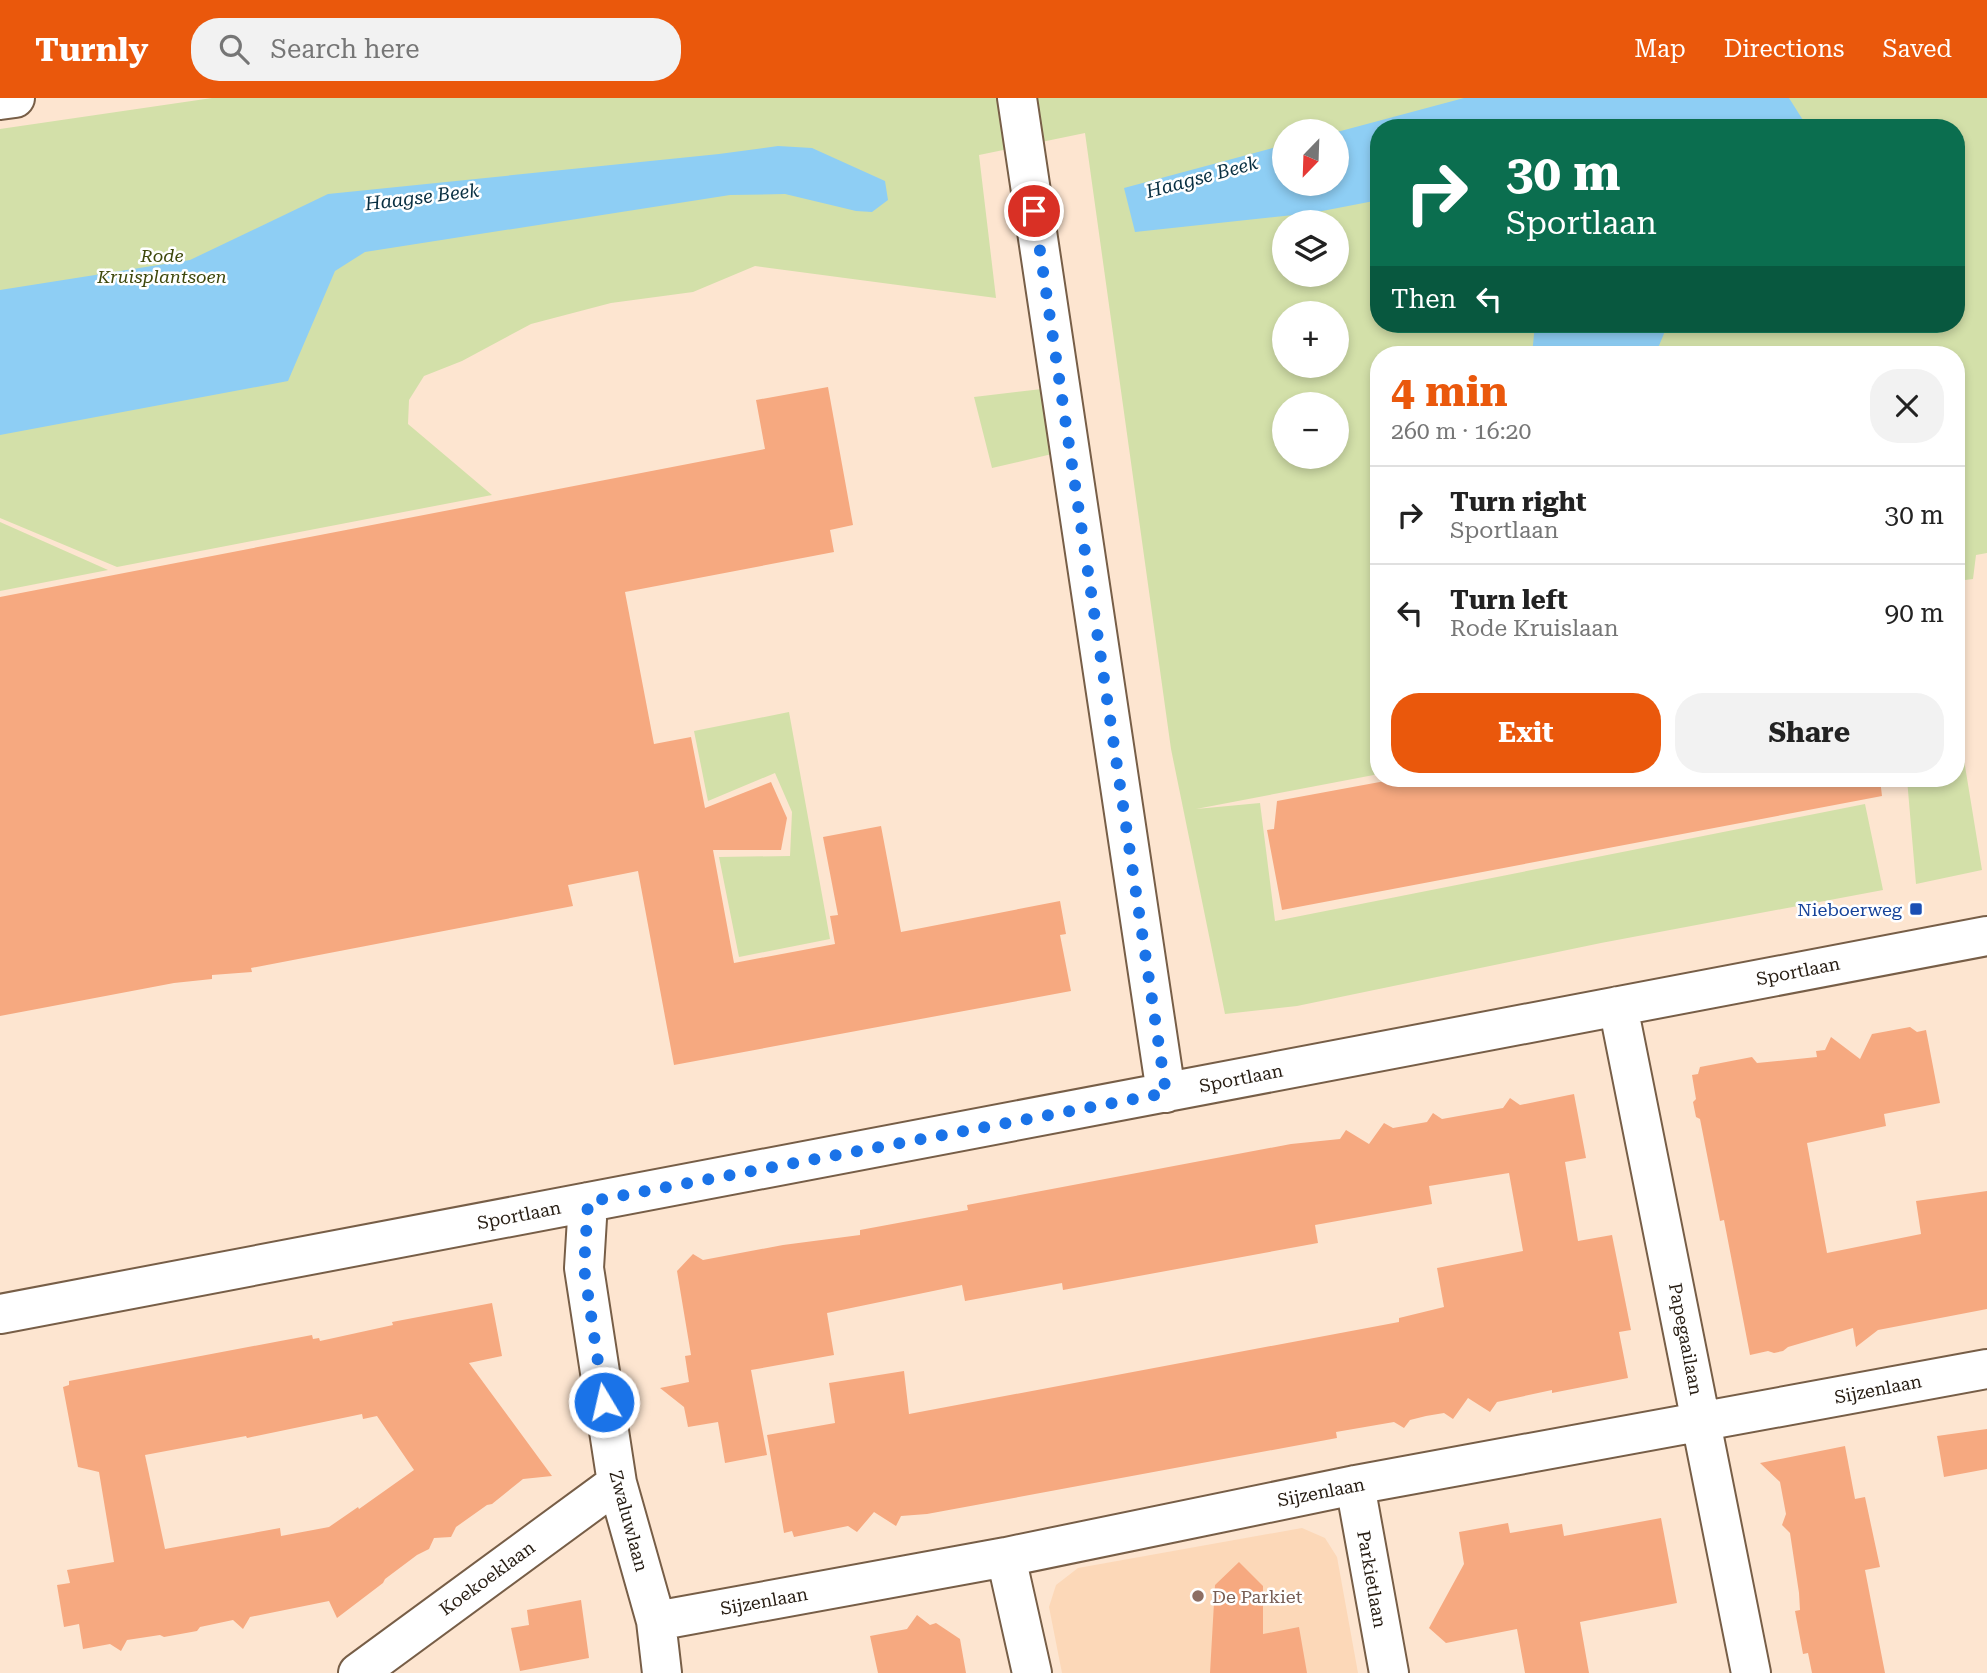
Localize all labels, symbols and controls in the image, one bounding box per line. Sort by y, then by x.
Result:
search box [191,18,681,81]
text: Turnly [35,30,149,69]
icon: search [215,30,253,68]
text: Search here [271,34,419,64]
text: Map [1634,35,1686,63]
text: Directions [1724,35,1844,63]
text: Saved [1882,35,1952,63]
north arrow [1272,119,1349,196]
map controls [1272,119,1349,469]
text: 30 m [1506,145,1621,202]
icon: right [1391,147,1482,238]
water label: Haagse Beek [1142,151,1261,203]
water label: Haagse Beek [362,178,481,216]
pin [1004,181,1064,241]
icon: arrive [1015,192,1053,230]
text: Sportlaan [1506,204,1657,242]
button: layers [1272,210,1349,287]
park label: Rode Kruisplantsoen [96,245,227,287]
icon: left [1470,280,1508,318]
text: Then [1391,284,1456,314]
button: + [1272,301,1349,378]
text: 4 min [1391,367,1508,416]
button: close [1870,369,1944,443]
button: − [1272,392,1349,469]
text: 260 m · 16:20 [1391,418,1531,445]
text: Turn right [1450,487,1586,517]
icon: right [1391,496,1429,534]
text: 30 m [1885,500,1944,530]
text: Sportlaan [1450,517,1559,544]
text: Turn left [1450,585,1568,615]
icon: left [1391,594,1429,632]
text: 90 m [1885,598,1944,628]
text: Rode Kruislaan [1450,615,1619,642]
button: Exit [1391,693,1661,773]
button: Share [1675,693,1944,773]
place label: Nieboerweg [1797,899,1903,920]
marker: Nieboerweg [1908,901,1924,917]
street label: Sportlaan [1754,953,1842,989]
street label: Sportlaan [1197,1060,1285,1096]
street label: Sportlaan [475,1197,563,1233]
street label: Papegaailaan [1665,1281,1707,1397]
position arrow [567,1365,641,1439]
street label: Sijzenlaan [1833,1370,1924,1408]
street label: Zwaluwlaan [605,1468,653,1574]
street label: Sijzenlaan [1276,1473,1367,1511]
street label: Parkietlaan [1353,1529,1391,1630]
street label: Koekoeklaan [435,1536,539,1620]
street label: Sijzenlaan [719,1583,810,1619]
place label: De Parkiet [1212,1586,1303,1607]
marker: De Parkiet [1190,1588,1206,1604]

